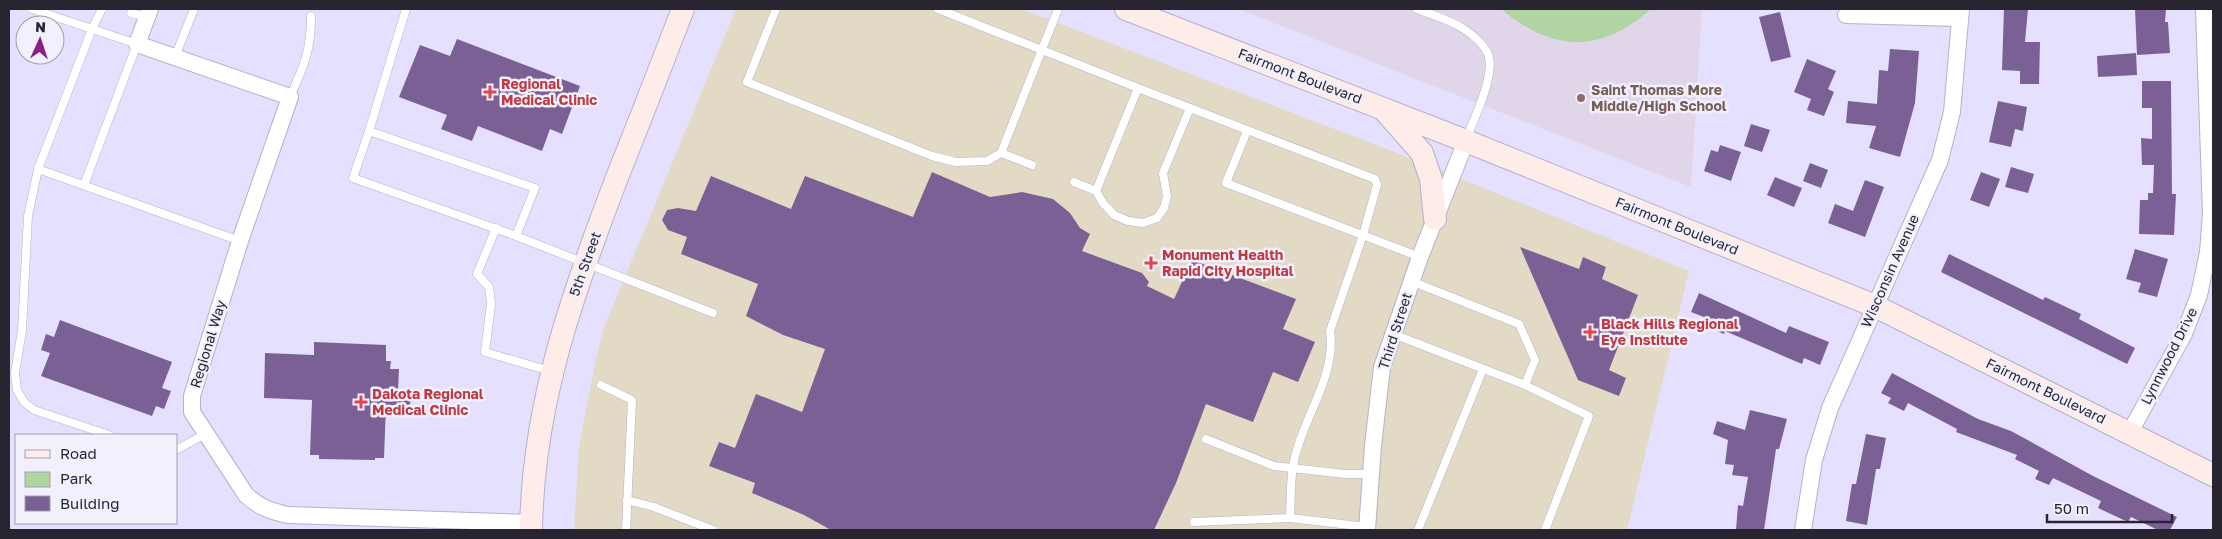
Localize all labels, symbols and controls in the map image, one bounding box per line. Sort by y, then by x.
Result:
north arrow [15,15,65,65]
text: N [35,18,46,35]
street label: Fairmont Boulevard [1236,44,1364,107]
place label: Regional Medical Clinic [501,75,597,108]
place label: Saint Thomas More Middle/High School [1591,81,1727,114]
marker: Regional Medical Clinic [483,85,497,99]
marker: Saint Thomas More Middle/High School [1575,92,1587,104]
street label: Fairmont Boulevard [1613,193,1741,258]
street label: Wisconsin Avenue [1857,212,1922,330]
street label: 5th Street [565,229,604,298]
place label: Monument Health Rapid City Hospital [1162,246,1294,279]
marker: Monument Health Rapid City Hospital [1144,256,1158,270]
street label: Third Street [1374,290,1415,371]
street label: Regional Way [186,298,229,390]
street label: Lynnwood Drive [2137,304,2200,407]
place label: Black Hills Regional Eye Institute [1601,315,1739,348]
marker: Black Hills Regional Eye Institute [1583,325,1597,339]
street label: Fairmont Boulevard [1984,354,2109,427]
place label: Dakota Regional Medical Clinic [372,385,484,418]
marker: Dakota Regional Medical Clinic [354,395,368,409]
legend [15,434,178,524]
text: Road [60,444,97,462]
text: Park [60,469,93,487]
scale bar [2047,492,2172,524]
text: Building [60,494,120,512]
text: 50 m [2054,499,2089,517]

